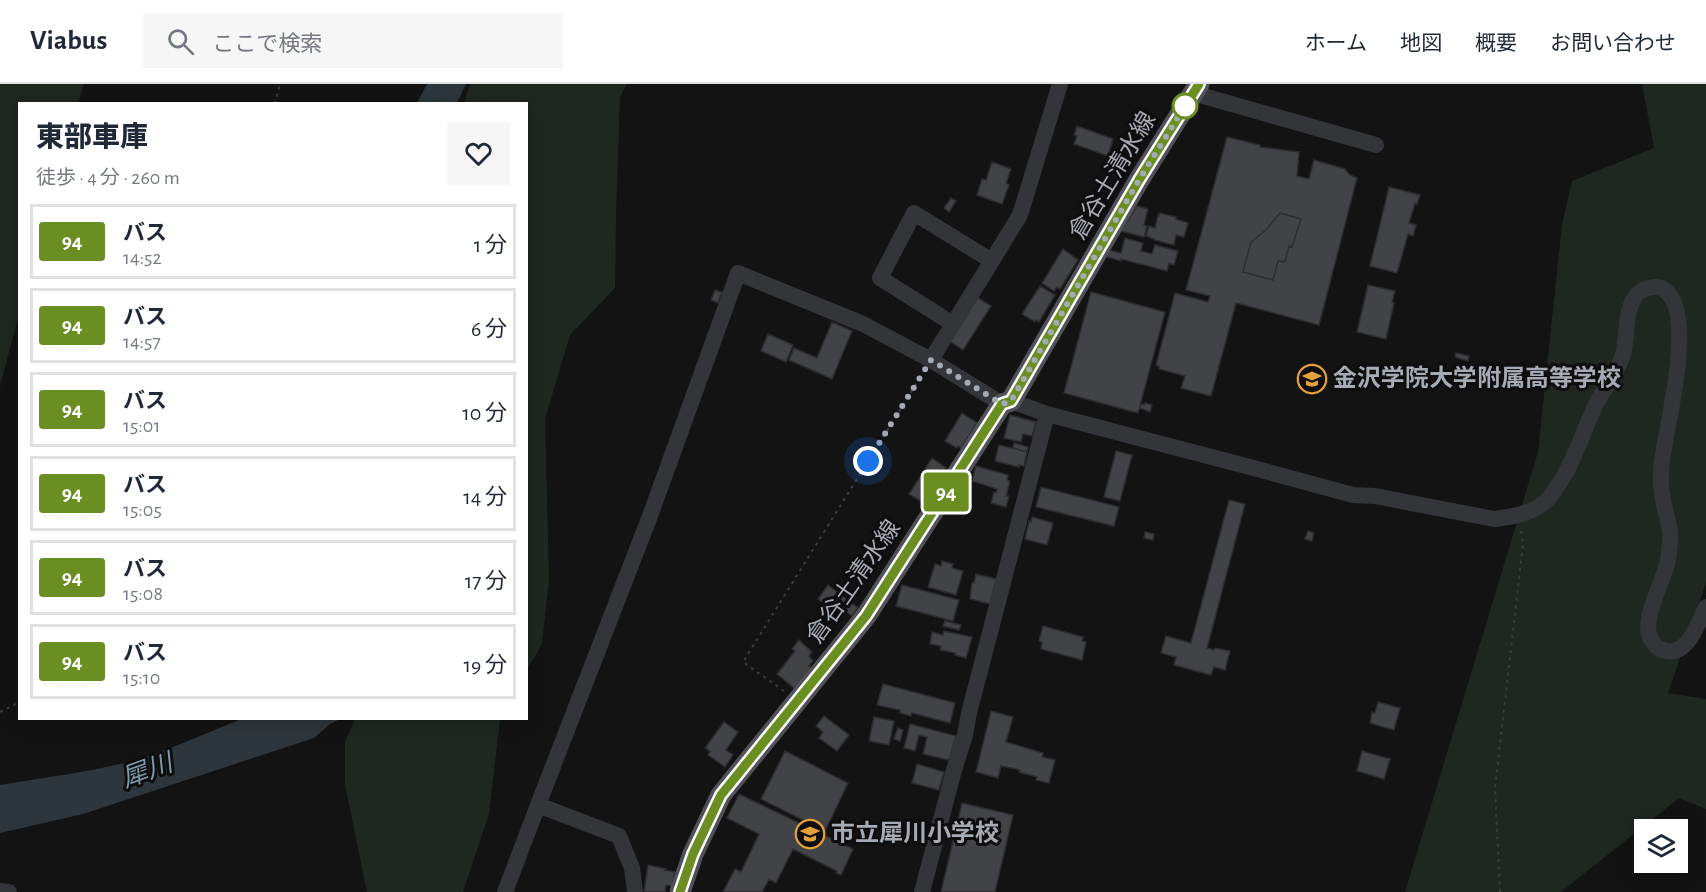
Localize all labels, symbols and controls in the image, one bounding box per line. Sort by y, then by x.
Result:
search box [143,14,563,68]
icon: search [164,25,197,58]
text: Viabus [30,27,107,55]
text: ここで検索 [212,33,322,55]
text: ホーム [1305,33,1367,54]
text: 地図 [1400,33,1442,54]
text: 概要 [1475,33,1517,54]
text: お問い合わせ [1550,33,1676,54]
unlabelled marker [1172,93,1198,119]
street label: 倉谷土清水線 [1064,107,1160,244]
button: heart [447,122,510,185]
text: 東部車庫 [36,124,148,152]
text: 徒歩 · 4 分 · 260 m [36,168,180,188]
text: バス [123,222,167,244]
text: 94 [62,231,82,252]
text: 1 分 [474,234,507,256]
text: 14:52 [123,248,162,268]
text: バス [123,306,167,328]
text: 94 [62,315,82,336]
text: 6 分 [471,318,507,340]
text: 14:57 [123,332,161,352]
school or university icon: 金沢学院大学附属高等学校 [1296,363,1328,395]
place label: 金沢学院大学附属高等学校 [1333,365,1621,391]
text: バス [123,390,167,412]
text: 94 [62,399,82,420]
text: 10 分 [462,402,507,424]
text: 15:01 [123,416,160,436]
your location [853,446,883,476]
line badge: 94 [919,472,973,512]
text: バス [123,474,167,496]
text: 94 [936,482,956,503]
text: 94 [62,483,82,504]
text: 14 分 [463,486,507,508]
text: 15:05 [123,500,162,520]
street label: 倉谷土清水線 [801,515,905,648]
text: バス [123,558,167,580]
text: 94 [62,567,82,588]
text: 17 分 [465,570,507,592]
text: 15:08 [123,584,163,604]
text: バス [123,642,167,664]
text: 94 [62,651,82,672]
text: 19 分 [463,654,507,676]
text: 15:10 [123,668,160,688]
water label: 犀川 [118,749,179,792]
school or university icon: 市立犀川小学校 [794,818,826,850]
map controls [1634,819,1688,873]
button: layers [1634,819,1688,873]
place label: 市立犀川小学校 [831,820,999,846]

